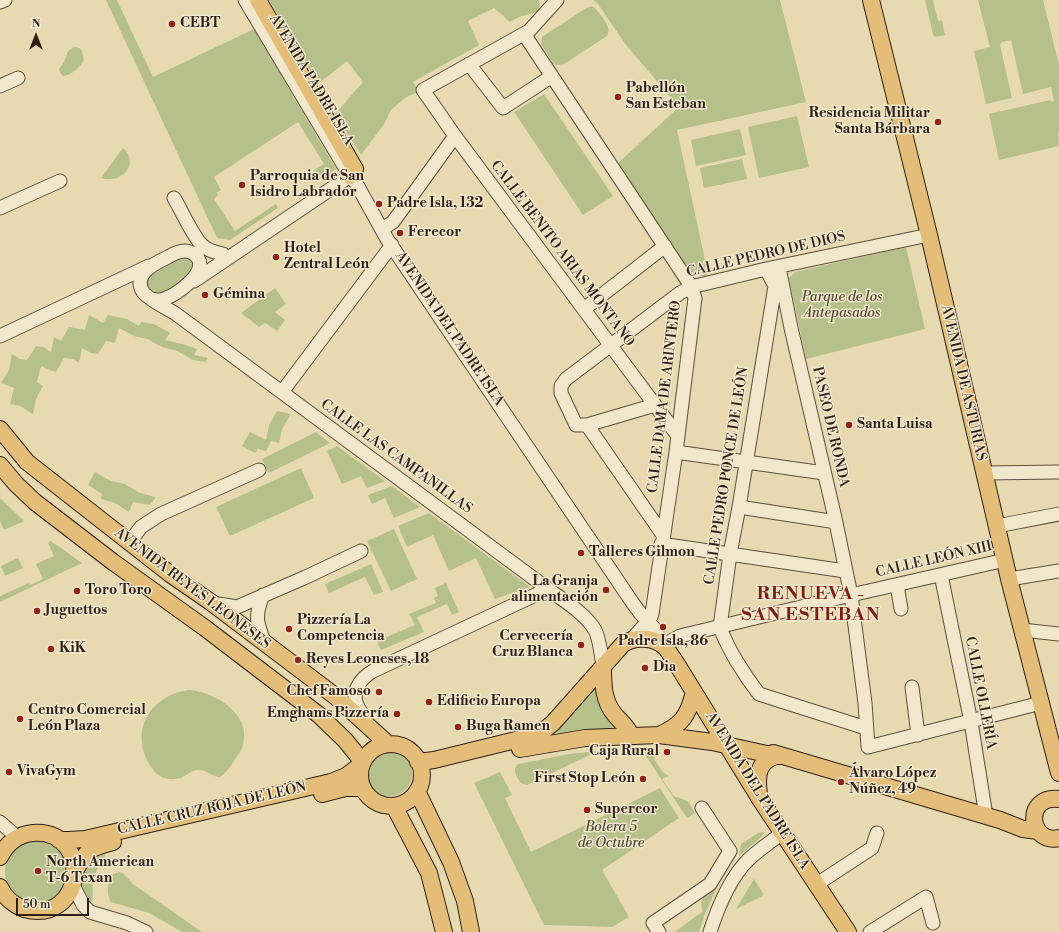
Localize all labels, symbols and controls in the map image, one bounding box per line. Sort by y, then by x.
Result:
street label: AVENIDA PADRE ISLA [265,11,357,149]
north arrow [16,16,56,56]
place label: CEBT [180,16,220,32]
text: N [32,17,40,31]
marker: CEBT [167,19,177,29]
place label: Pabellón San Esteban [626,81,706,114]
marker: Pabellón San Esteban [613,92,623,102]
place label: Residencia Militar Santa Bárbara [809,106,930,138]
marker: Residencia Militar Santa Bárbara [933,117,943,127]
street label: CALLE BENITO ARIAS MONTANO [487,158,637,350]
place label: Parroquia de San Isidro Labrador [250,169,364,202]
marker: Parroquia de San Isidro Labrador [237,180,247,190]
place label: Padre Isla, 132 [387,196,483,212]
marker: Padre Isla, 132 [374,199,384,209]
place label: Ferecor [408,225,461,241]
marker: Ferecor [395,228,405,238]
street label: CALLE PEDRO DE DIOS [685,229,847,281]
place label: Hotel Zentral León [284,241,369,274]
street label: AVENIDA DEL PADRE ISLA [391,249,507,409]
marker: Hotel Zentral León [271,252,281,262]
place label: Gémina [213,287,265,303]
marker: Gémina [200,290,210,300]
park label: Parque de los Antepasados [802,290,882,322]
street label: CALLE DAMA DE ARINTERO [645,300,685,494]
street label: AVENIDA DE ASTURIAS [937,303,989,463]
street label: PASEO DE RONDA [808,365,852,489]
street label: CALLE PEDRO PONCE DE LEÓN [701,366,753,586]
street label: CALLE LAS CAMPANILLAS [317,396,475,518]
place label: Santa Luisa [857,417,933,433]
marker: Santa Luisa [844,420,854,430]
street label: AVENIDA REYES LEONESES [111,525,273,653]
street label: CALLE LEÓN XIII [874,538,994,582]
place label: Talleres Gilmon [589,545,695,561]
marker: Talleres Gilmon [576,548,586,558]
place label: La Granja alimentación [511,574,598,606]
place label: Toro Toro [85,583,152,599]
district label: RENUEVA - SAN ESTEBAN [741,584,881,626]
marker: La Granja alimentación [601,585,611,595]
marker: Toro Toro [72,586,82,596]
place label: Juguettos [45,603,107,619]
marker: Juguettos [32,606,42,616]
place label: Pizzería La Competencia [297,613,385,646]
marker: Padre Isla, 86 [658,622,668,632]
marker: Pizzería La Competencia [284,624,294,634]
place label: Cervecería Cruz Blanca [492,629,573,662]
place label: Padre Isla, 86 [618,634,708,650]
street label: CALLE OLLERÍA [961,635,999,751]
marker: Cervecería Cruz Blanca [576,640,586,650]
place label: KiK [59,641,86,657]
marker: KiK [46,644,56,654]
place label: Reyes Leoneses, 18 [306,652,429,668]
marker: Reyes Leoneses, 18 [293,655,303,665]
place label: Dia [653,660,676,676]
marker: Dia [640,663,650,673]
place label: Chef Famoso [286,684,371,700]
marker: Chef Famoso [374,687,384,697]
place label: Edificio Europa [437,694,541,710]
marker: Edificio Europa [424,697,434,707]
place label: Centro Comercial León Plaza [28,703,146,736]
place label: Emghams Pizzería [267,706,389,722]
marker: Emghams Pizzería [392,709,402,719]
street label: AVENIDA DEL PADRE ISLA [702,709,812,873]
marker: Centro Comercial León Plaza [15,714,25,724]
place label: Buga Ramen [466,719,550,735]
marker: Buga Ramen [453,722,463,732]
place label: Caja Rural [589,744,659,760]
marker: Caja Rural [662,747,672,757]
place label: VivaGym [17,764,76,780]
place label: Álvaro López Núñez, 49 [849,766,936,798]
marker: VivaGym [4,767,14,777]
place label: First Stop León [534,771,635,787]
marker: First Stop León [638,774,648,784]
marker: Álvaro López Núñez, 49 [836,777,846,787]
street label: CALLE CRUZ ROJA DE LEÓN [116,779,308,839]
place label: Supercor [595,802,658,818]
marker: Supercor [582,805,592,815]
park label: Bolera 5 de Octubre [578,820,644,852]
place label: North American T-6 Texan [46,855,154,888]
marker: North American T-6 Texan [33,866,43,876]
scale bar [18,890,91,916]
text: 50 m [23,897,51,912]

